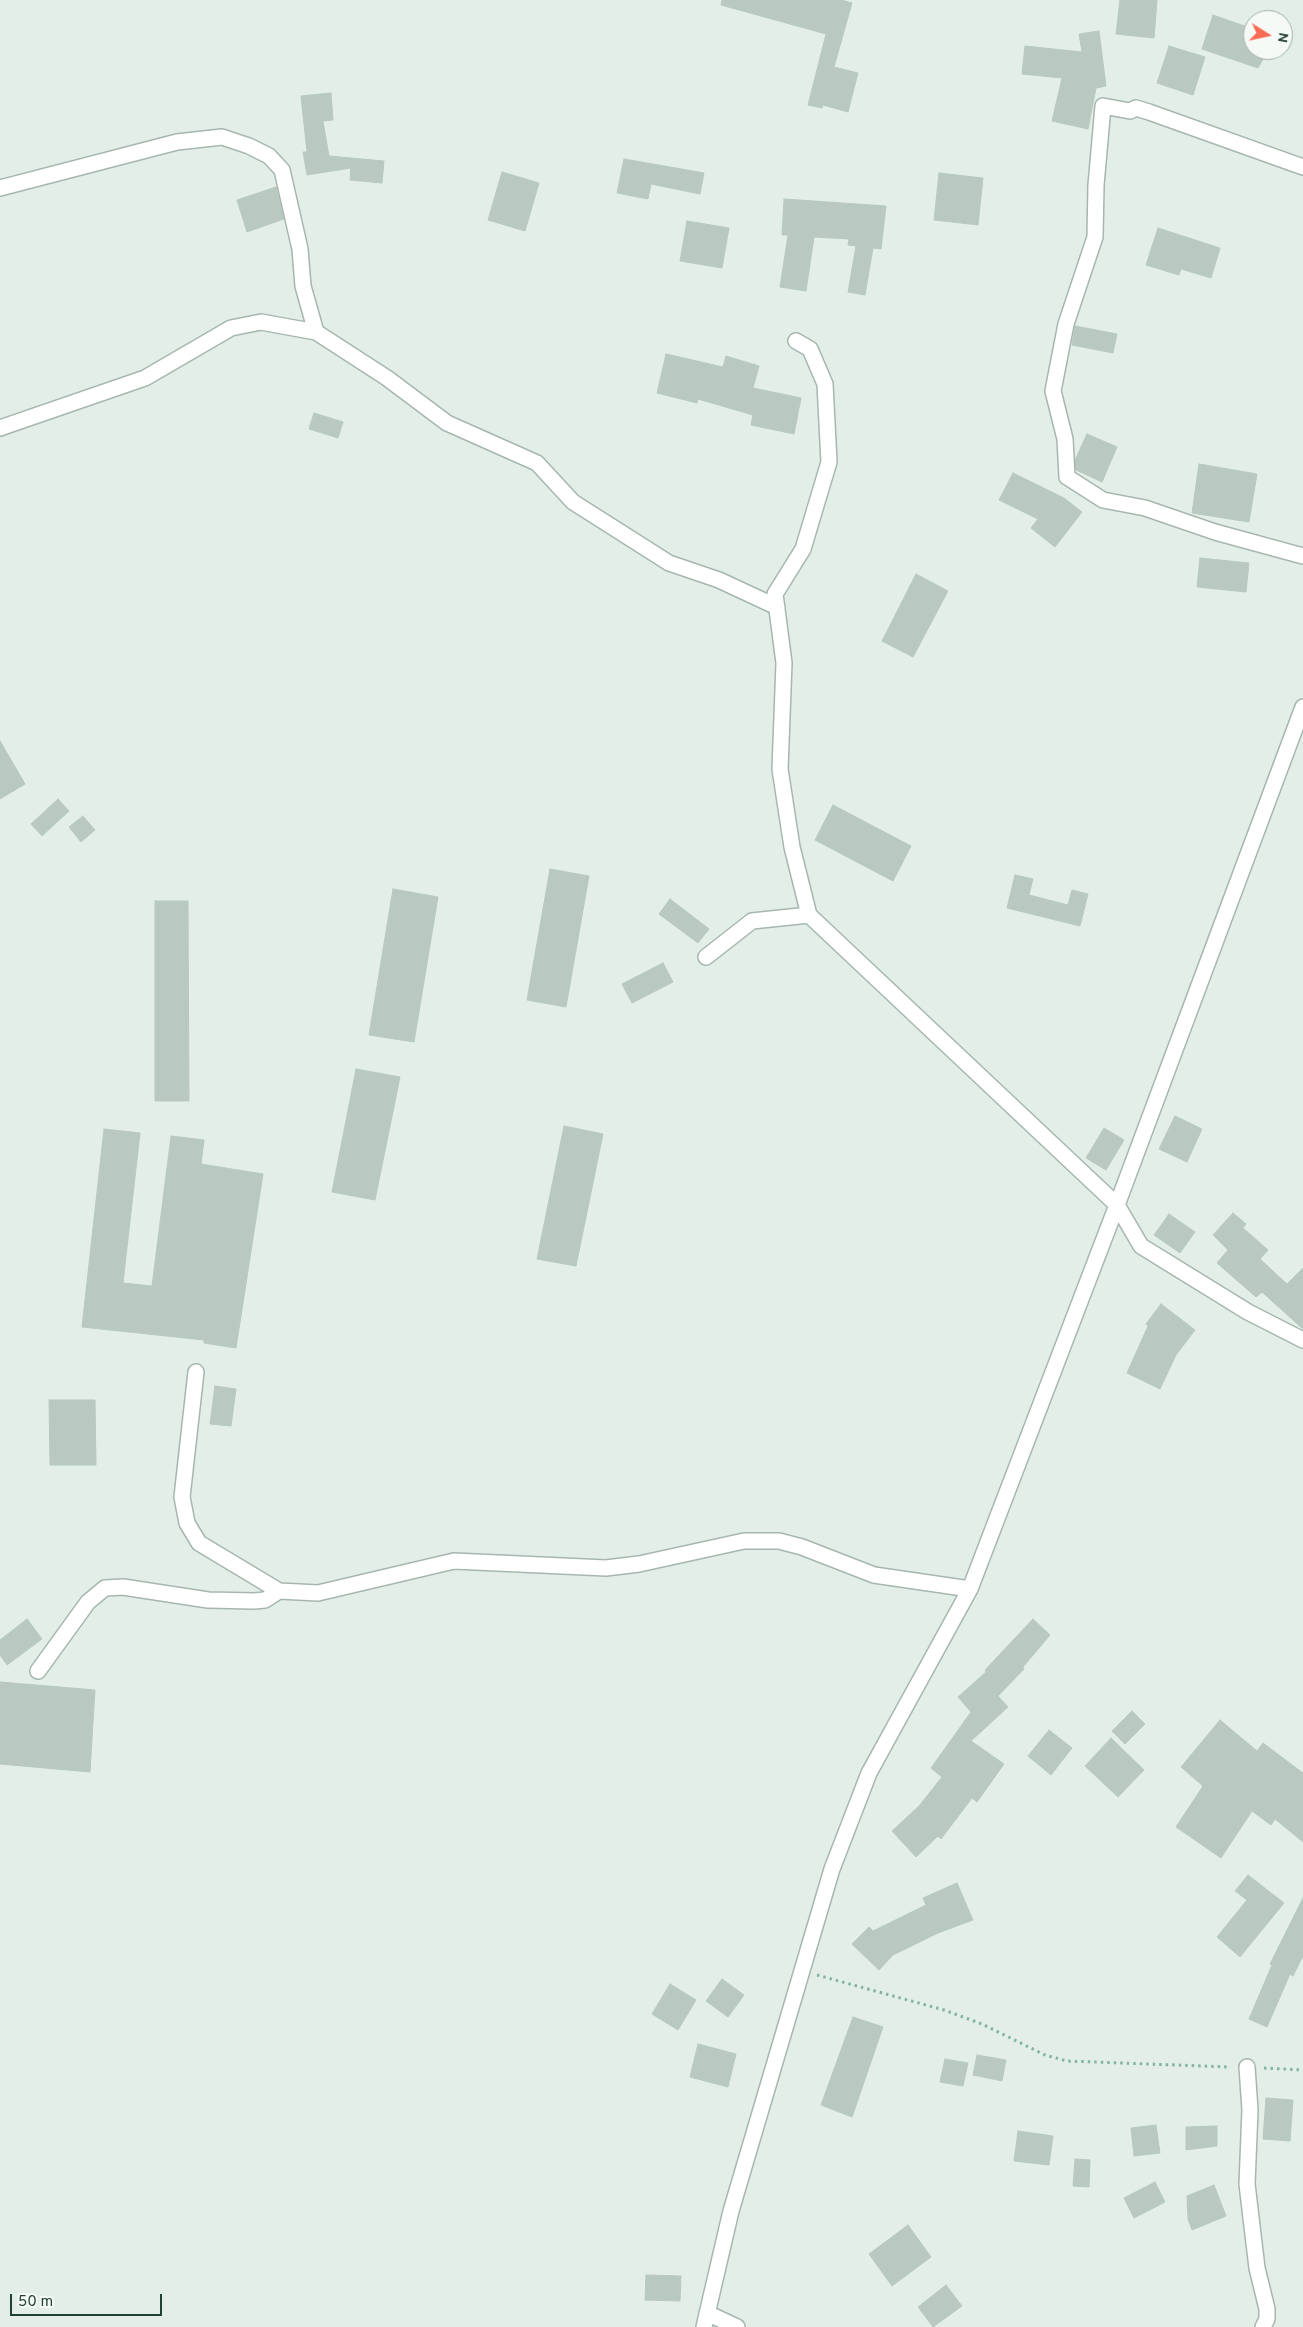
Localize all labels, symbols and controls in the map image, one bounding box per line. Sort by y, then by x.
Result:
north arrow [1243,10,1293,60]
text: N [1273,31,1292,44]
scale bar [12,2284,165,2316]
text: 50 m [18,2293,53,2312]

